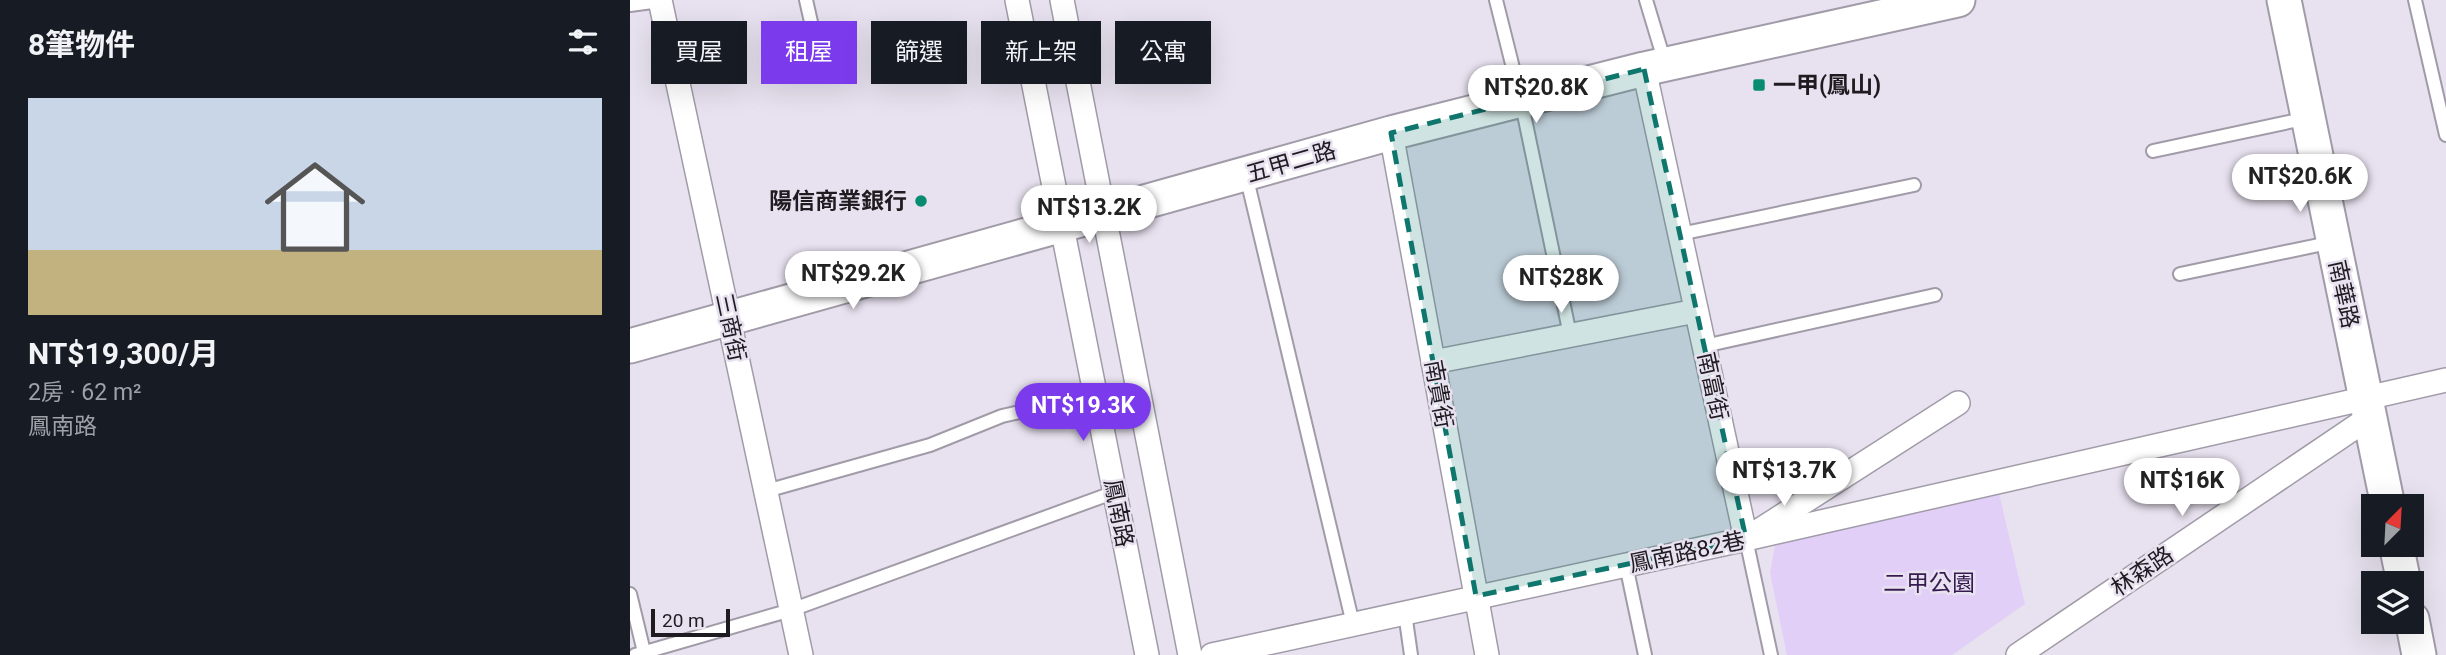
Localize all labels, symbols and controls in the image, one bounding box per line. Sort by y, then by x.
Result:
chip: 買屋 [651,21,747,84]
chip: 租屋 [761,21,857,84]
chip: 篩選 [871,21,967,84]
chip: 新上架 [981,21,1101,84]
chip: 公寓 [1115,21,1211,84]
icon: filters [564,23,602,61]
text: 8筆物件 [28,27,135,62]
pin: NT$20.8K [1464,66,1608,125]
place label: 一甲(鳳山) [1773,72,1881,99]
text: NT$20.8K [1484,74,1588,101]
marker: 一甲(鳳山) [1751,77,1767,93]
street label: 五甲二路 [1243,137,1339,188]
icon: home [252,144,378,270]
pin: NT$20.6K [2228,154,2372,214]
text: NT$20.6K [2248,163,2352,190]
pin: NT$13.2K [1017,186,1161,245]
place label: 陽信商業銀行 [769,188,907,215]
marker: 陽信商業銀行 [913,193,929,209]
text: NT$13.2K [1037,194,1141,221]
pin: NT$29.2K [781,252,925,311]
pin: NT$28K [1504,256,1618,315]
street label: 南華路 [2323,258,2364,331]
text: NT$29.2K [801,260,905,287]
text: NT$28K [1519,264,1603,291]
street label: 三商街 [710,291,751,364]
text: NT$19,300/月 [28,336,219,371]
street label: 南富街 [1692,350,1733,423]
street label: 南貴街 [1419,358,1458,430]
text: 2房 · 62 m² [28,379,142,406]
pin: NT$19.3K [1011,384,1155,443]
text: NT$19.3K [1031,392,1135,419]
text: 鳳南路 [28,413,97,440]
pin: NT$13.7K [1712,448,1856,508]
text: NT$13.7K [1732,457,1836,484]
pin: NT$16K [2125,458,2239,518]
text: NT$16K [2140,467,2224,494]
street label: 鳳南路 [1099,477,1138,550]
north arrow [2361,494,2424,556]
map controls [2361,494,2424,634]
street label: 鳳南路82巷 [1627,527,1748,578]
street label: 林森路 [2106,541,2178,602]
park label: 二甲公園 [1883,570,1975,597]
button: layers [2361,571,2424,634]
scale bar [651,606,730,638]
text: 20 m [662,609,705,632]

